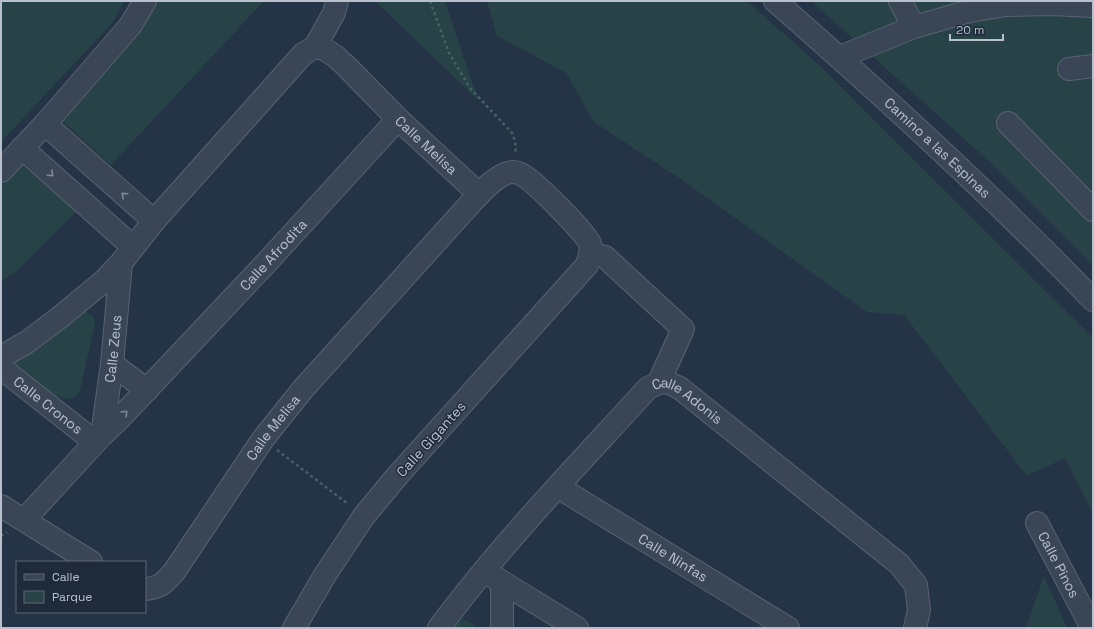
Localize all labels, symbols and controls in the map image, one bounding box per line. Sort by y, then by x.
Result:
scale bar [950,16,1003,42]
text: 20 m [956,22,984,38]
street label: Camino a las Espinas [881,94,995,202]
street label: Calle Melisa [391,112,461,178]
one-way arrow [47,170,54,177]
one-way arrow [122,193,129,200]
street label: Calle Afrodita [236,215,311,294]
street label: Calle Zeus [100,314,125,384]
street label: Calle Cronos [10,372,86,438]
street label: Calle Adonis [649,373,726,428]
street label: Calle Melisa [242,391,304,464]
street label: Calle Gigantes [392,397,470,481]
one-way arrow [120,410,127,418]
street label: Calle Pinos [1034,528,1084,601]
street label: Calle Ninfas [635,529,711,586]
legend [16,561,146,613]
text: Calle [52,569,80,585]
text: Parque [52,589,92,605]

